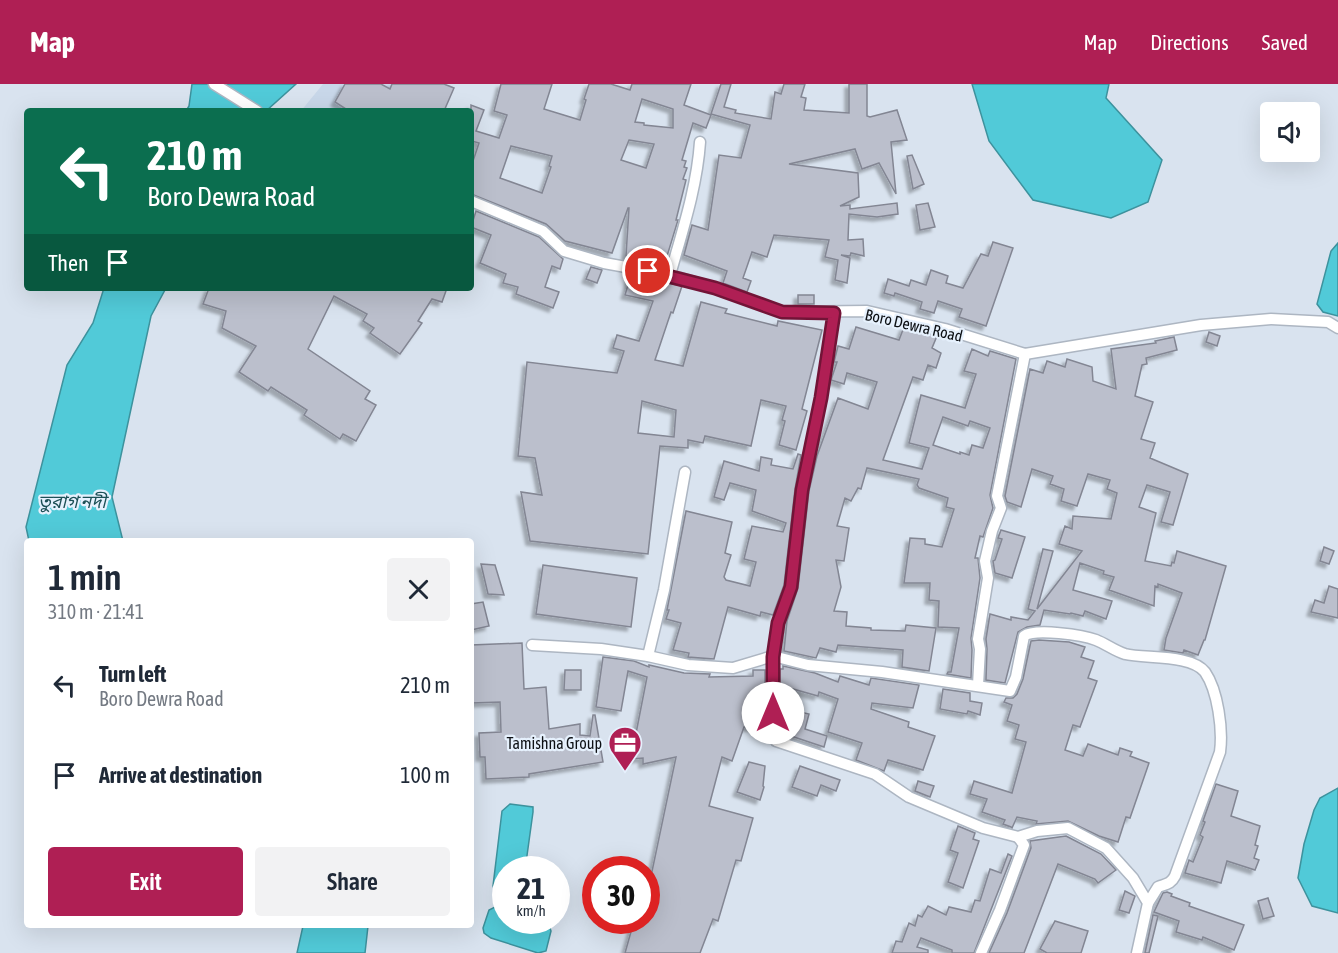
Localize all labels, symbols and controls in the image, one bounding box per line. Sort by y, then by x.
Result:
text: Map [30,26,75,58]
text: Map [1083,30,1117,54]
text: Directions [1150,30,1229,54]
text: Saved [1262,30,1308,54]
map controls [1260,102,1320,162]
button: sound [1260,102,1320,162]
text: 210 m [147,131,242,179]
icon: left [48,132,126,210]
text: Boro Dewra Road [147,181,315,212]
pin [622,245,673,296]
icon: arrive [101,246,134,279]
text: Then [48,250,89,276]
icon: arrive [631,254,664,287]
street label: Boro Dewra Road [863,305,965,345]
water label: তুরাগ নদী [38,491,109,513]
text: 1 min [48,556,122,598]
button: close [387,558,450,621]
text: 310 m · 21:41 [48,600,144,623]
text: Turn left [99,661,166,687]
icon: left [48,669,81,702]
text: 210 m [400,672,450,698]
position arrow [741,681,805,745]
text: Boro Dewra Road [99,687,224,710]
office icon: Tamishna Group [607,725,643,772]
place label: Tamishna Group [507,734,602,753]
icon: arrive [48,759,81,792]
text: Arrive at destination [99,762,262,788]
text: 100 m [400,762,450,788]
button: Exit [48,847,243,916]
button: Share [255,847,450,916]
speed limit sign: 30 [582,856,660,934]
text: 21 [517,871,545,905]
text: km/h [516,902,546,919]

